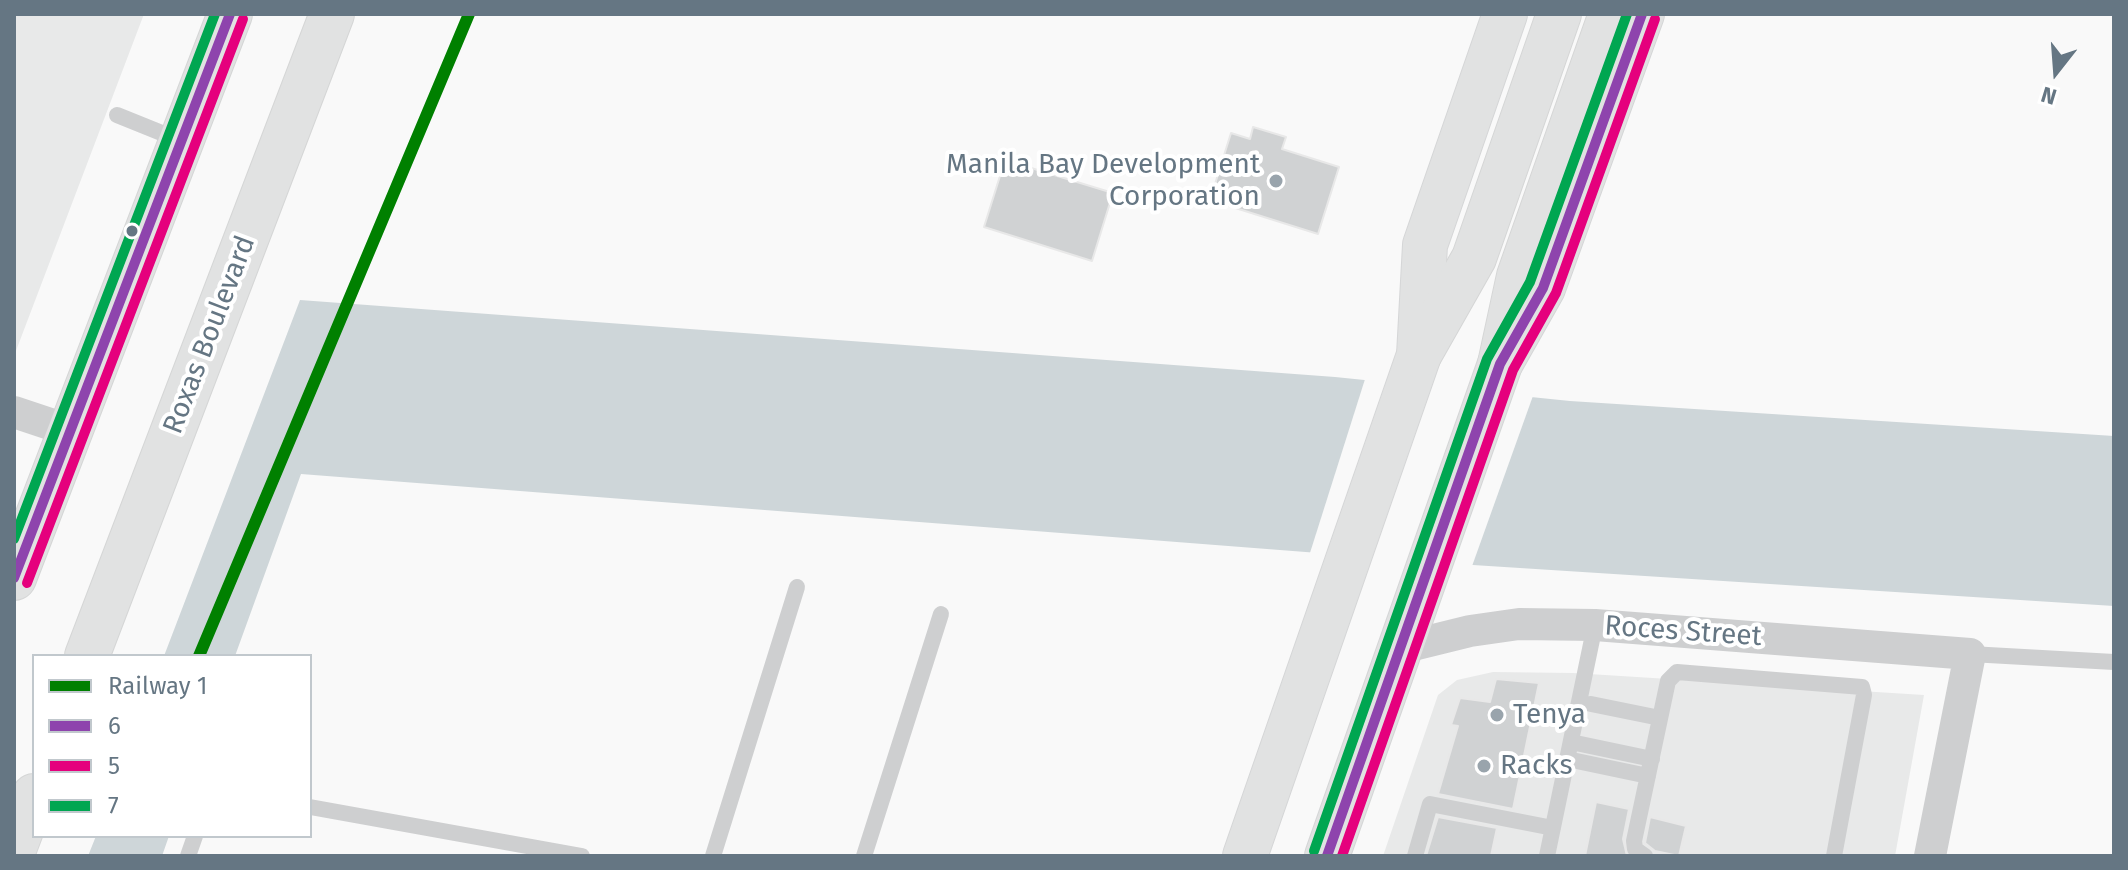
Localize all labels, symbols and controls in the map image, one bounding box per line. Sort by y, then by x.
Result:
north arrow [2016,32,2096,112]
text: N [2038,80,2060,110]
place label: Manila Bay Development Corporation [946,148,1260,214]
marker: Manila Bay Development Corporation [1267,172,1285,190]
unlabelled marker [124,223,140,239]
street label: Roxas Boulevard [157,231,263,439]
street label: Roces Street [1603,610,1763,654]
legend [32,654,312,838]
text: Railway 1 [108,672,207,700]
place label: Tenya [1513,698,1586,732]
marker: Tenya [1488,706,1506,724]
text: 6 [108,712,121,740]
place label: Racks [1500,749,1573,783]
text: 5 [108,752,120,780]
marker: Racks [1475,757,1493,775]
text: 7 [108,792,119,820]

